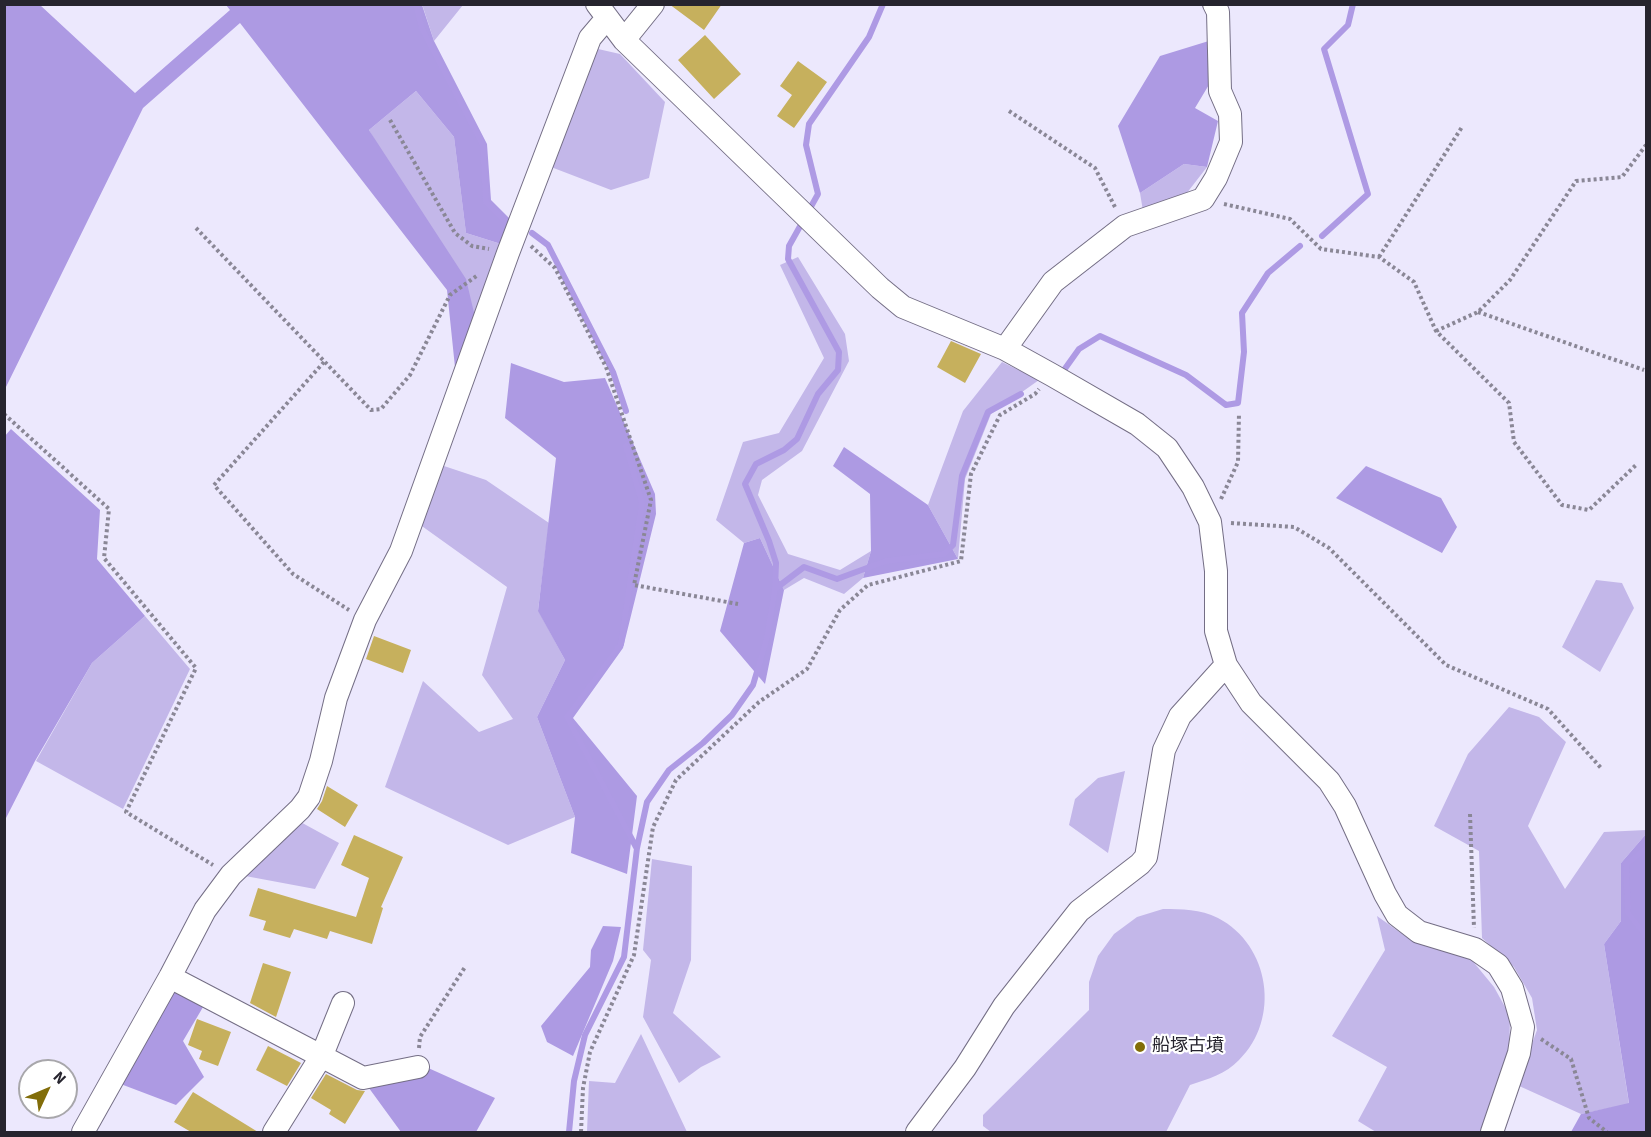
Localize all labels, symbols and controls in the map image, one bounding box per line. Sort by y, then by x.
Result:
place label: 船塚古墳 [1152,1036,1224,1058]
marker: 船塚古墳 [1133,1040,1147,1054]
north arrow [18,1059,78,1119]
text: N [48,1066,71,1089]

